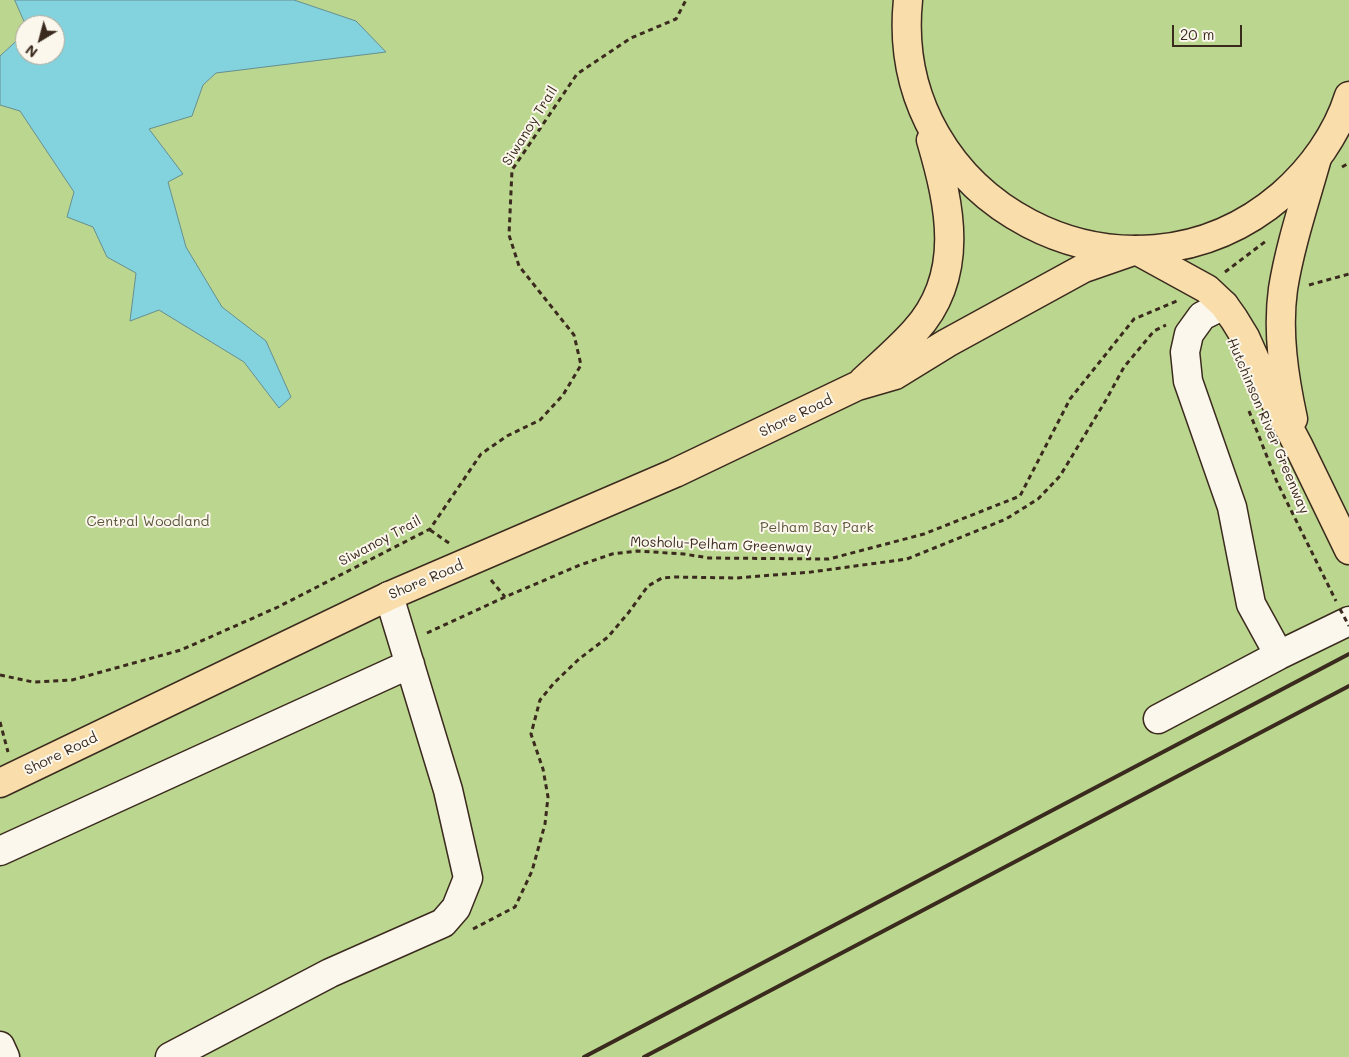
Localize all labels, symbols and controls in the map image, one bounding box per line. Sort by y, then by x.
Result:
north arrow [15,15,65,65]
scale bar [1174,15,1244,47]
text: 20 m [1180,24,1214,44]
text: N [21,41,41,62]
street label: Siwanoy Trail [499,83,561,169]
street label: Hutchinson River Greenway [1223,335,1313,517]
street label: Shore Road [757,391,835,441]
street label: Siwanoy Trail [336,512,424,570]
park label: Central Woodland [87,514,209,530]
park label: Pelham Bay Park [760,520,874,536]
street label: Mosholu-Pelham Greenway [630,533,812,557]
street label: Shore Road [386,557,466,603]
street label: Shore Road [22,729,100,779]

